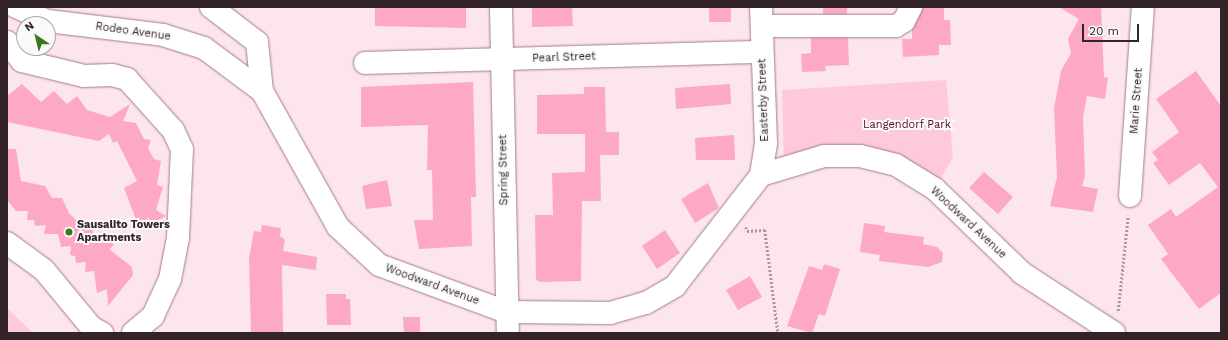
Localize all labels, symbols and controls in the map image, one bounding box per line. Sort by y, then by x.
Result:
north arrow [16,16,56,56]
scale bar [1084,16,1141,42]
text: N [22,19,36,34]
street label: Rodeo Avenue [94,20,172,44]
text: 20 m [1089,24,1119,38]
street label: Pearl Street [532,50,596,66]
street label: Easterby Street [756,58,772,142]
street label: Marie Street [1128,68,1146,134]
park label: Langendorf Park [863,118,951,132]
street label: Spring Street [497,134,511,206]
street label: Woodward Avenue [927,184,1009,262]
place label: Sausalito Towers Apartments [77,219,170,245]
marker: Sausalito Towers Apartments [64,227,74,237]
street label: Woodward Avenue [383,262,481,308]

